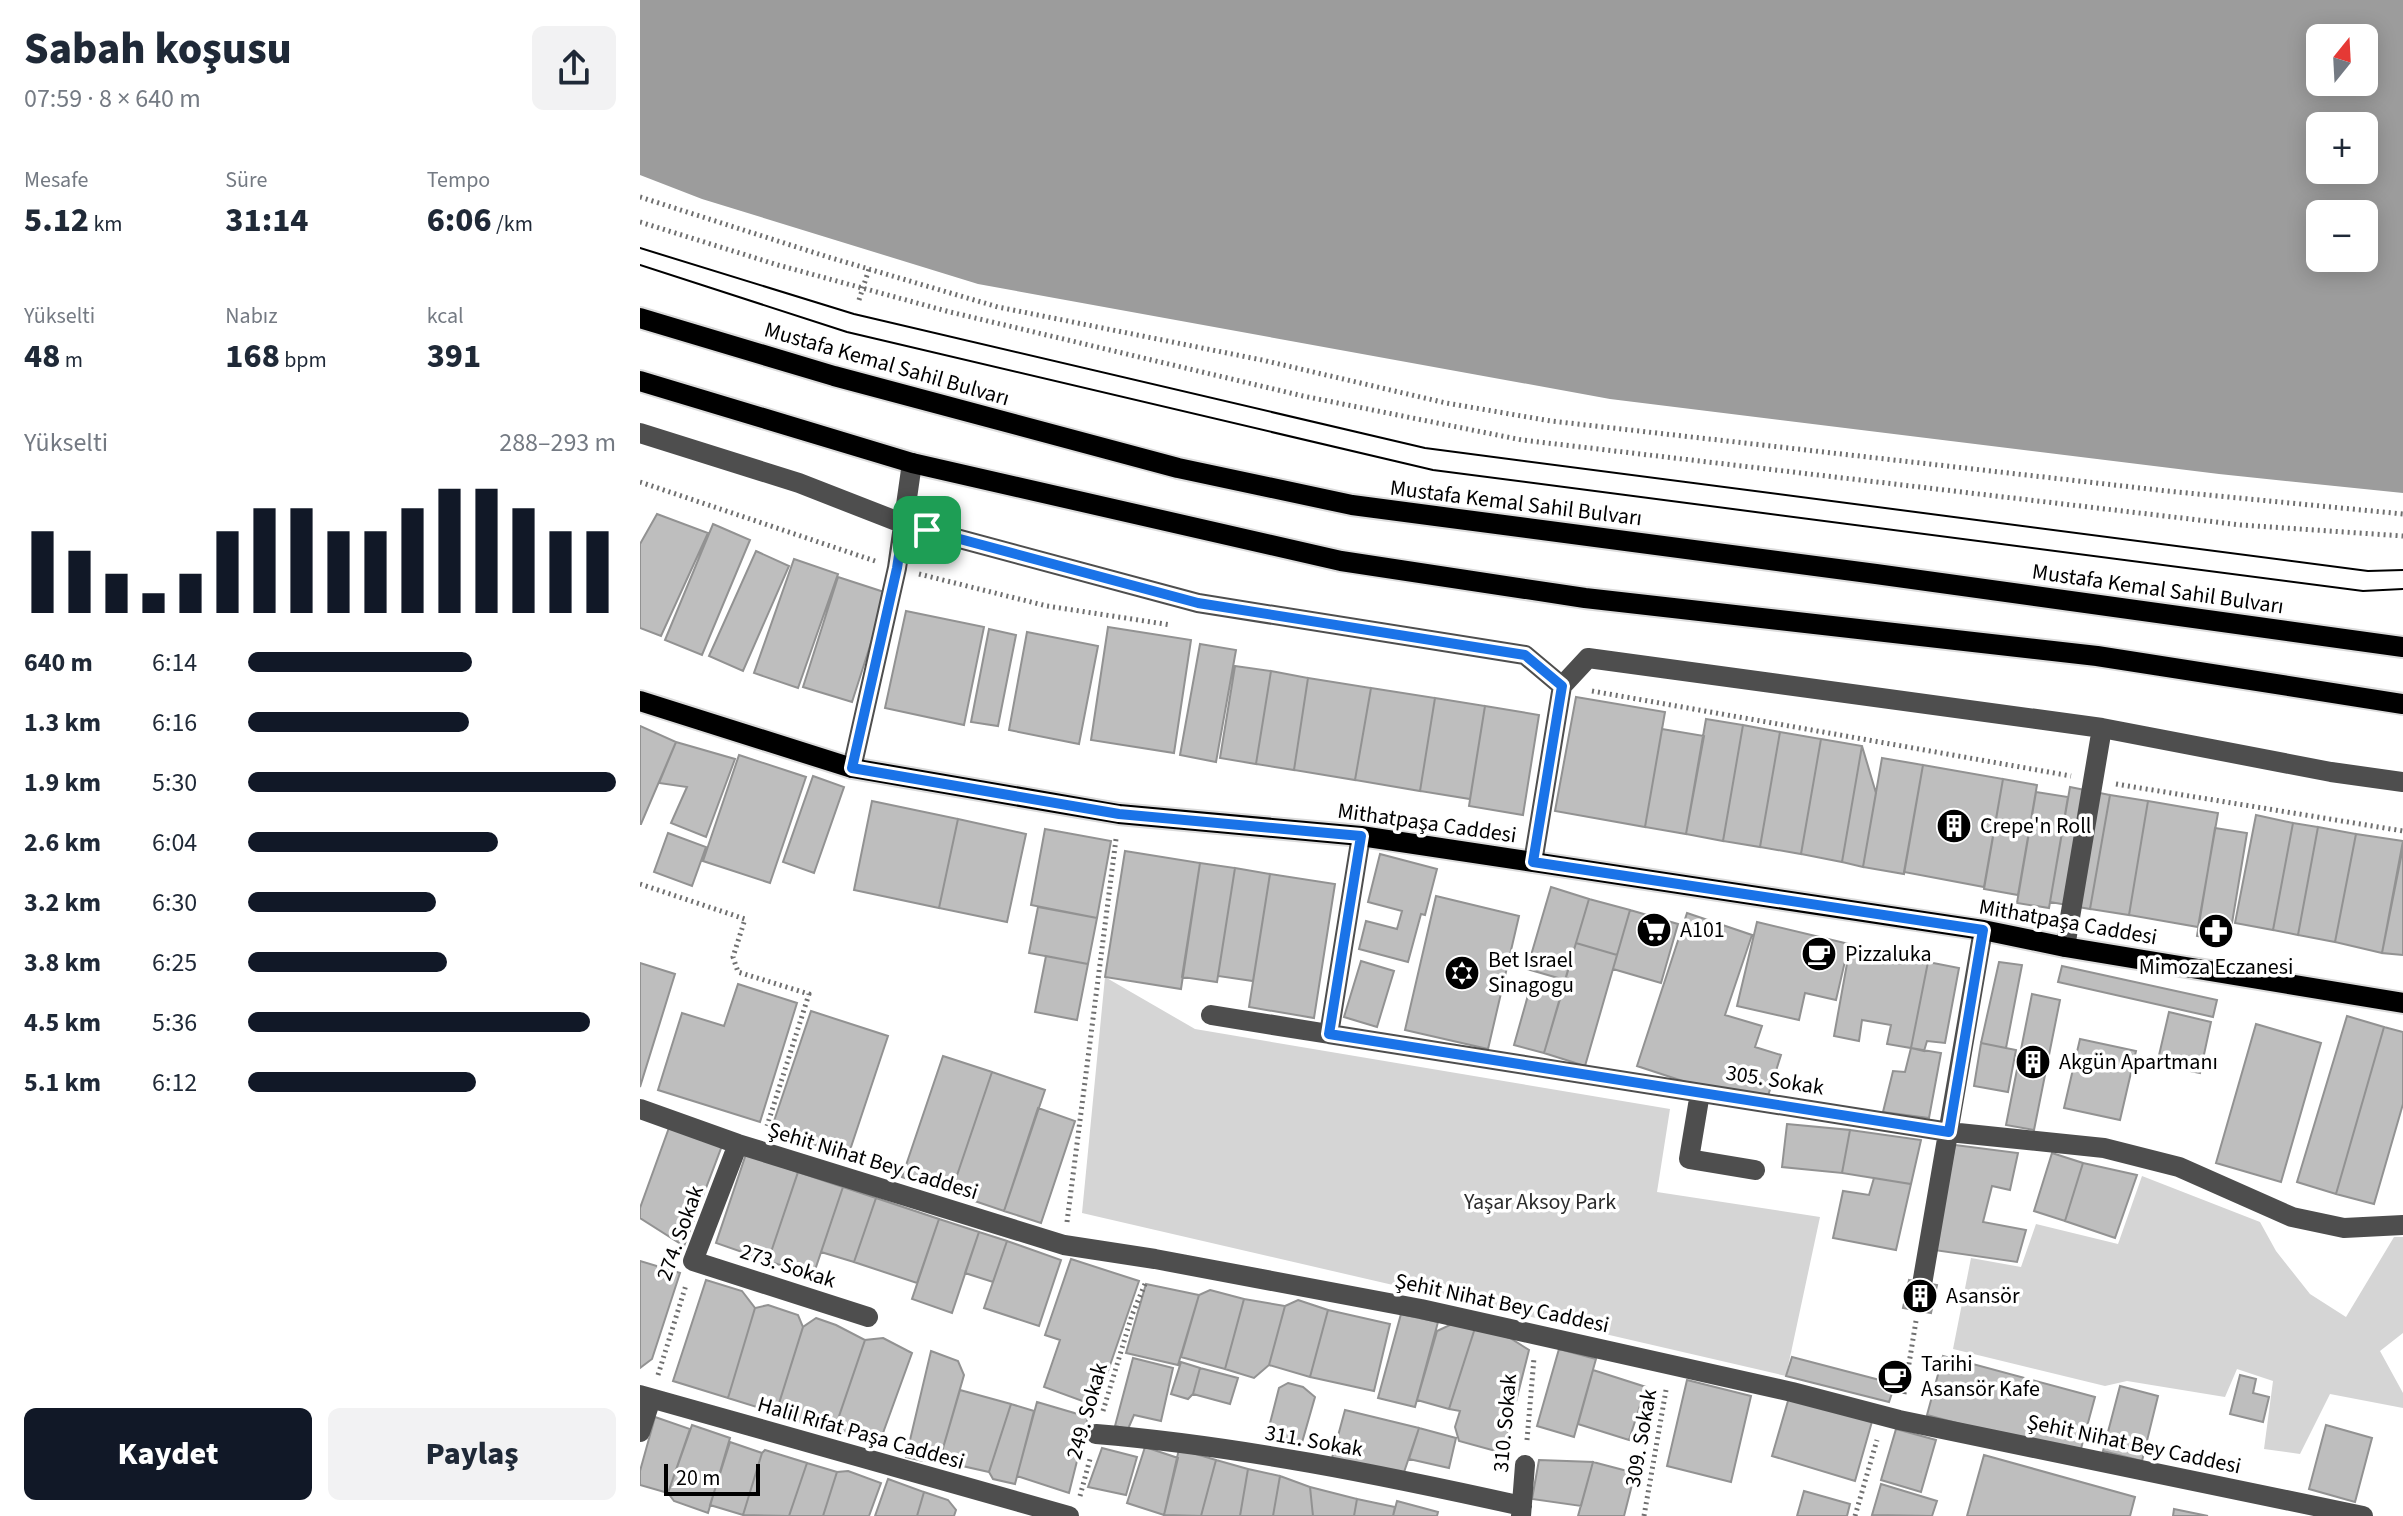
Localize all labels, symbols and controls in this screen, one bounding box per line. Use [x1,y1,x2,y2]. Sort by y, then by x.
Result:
text: Sabah koşusu [24,18,292,81]
north arrow [2306,24,2378,96]
map controls [2306,24,2378,272]
button: share [532,26,616,110]
text: 07:59 · 8 × 640 m [24,80,201,117]
button: + [2306,112,2378,184]
text: Mesafe [24,164,88,196]
text: Süre [225,164,267,196]
text: Tempo [427,164,490,196]
text: 5.12 [24,196,89,245]
text: 31:14 [225,196,309,245]
text: 6:06 [427,196,492,245]
button: − [2306,200,2378,272]
text: km [89,208,123,240]
text: /km [492,208,533,240]
text: Yükselti [24,300,95,332]
text: Nabız [225,300,278,332]
text: kcal [427,300,464,332]
street label: Mustafa Kemal Sahil Bulvarı [761,314,1013,414]
text: 48 [24,332,60,381]
text: 168 [225,332,280,381]
text: 391 [427,332,481,381]
text: m [60,344,83,376]
text: bpm [280,344,327,376]
text: Yükselti [24,424,108,461]
text: 288–293 m [499,424,616,461]
street label: Mustafa Kemal Sahil Bulvarı [1388,472,1644,534]
pin [893,496,961,564]
icon: arrive [905,508,949,552]
street label: Mustafa Kemal Sahil Bulvarı [2030,555,2286,623]
text: 640 m [24,644,93,681]
text: 6:14 [152,644,197,681]
text: 1.3 km [24,704,101,741]
text: 6:16 [152,704,197,741]
text: 1.9 km [24,764,101,801]
text: 5:30 [152,764,197,801]
street label: Mithatpaşa Caddesi [1335,795,1519,851]
building icon: Crepe'n Roll [1935,807,1973,845]
place label: Crepe'n Roll [1980,810,2091,842]
text: 2.6 km [24,824,101,861]
text: 6:04 [152,824,197,861]
text: 3.2 km [24,884,101,921]
text: 6:30 [152,884,197,921]
street label: Mithatpaşa Caddesi [1976,891,2160,953]
supermarket icon: A101 [1635,911,1673,949]
pharmacy icon: Mimoza Eczanesi [2197,912,2235,950]
place label: A101 [1680,914,1725,946]
cafe icon: Pizzaluka [1800,935,1838,973]
place label: Pizzaluka [1845,938,1932,970]
text: 3.8 km [24,944,101,981]
text: 6:25 [152,944,197,981]
place label: Bet Israel Sinagogu [1488,944,1574,1001]
place label: Mimoza Eczanesi [2139,951,2293,983]
synagogue icon: Bet Israel Sinagogu [1443,954,1481,992]
text: 4.5 km [24,1004,101,1041]
text: 5:36 [152,1004,197,1041]
building icon: Akgün Apartmanı [2014,1043,2052,1081]
place label: Akgün Apartmanı [2059,1046,2218,1078]
street label: 305. Sokak [1724,1056,1826,1104]
text: 5.1 km [24,1064,101,1101]
text: 6:12 [152,1064,197,1101]
street label: Şehit Nihat Bey Caddesi [764,1114,982,1208]
street label: 274. Sokak [648,1181,712,1285]
park label: Yaşar Aksoy Park [1463,1186,1616,1218]
street label: 273. Sokak [736,1235,840,1297]
street label: Şehit Nihat Bey Caddesi [1392,1265,1612,1341]
building icon: Asansör [1901,1277,1939,1315]
place label: Asansör [1946,1280,2020,1312]
place label: Tarihi Asansör Kafe [1921,1348,2040,1405]
cafe icon: Tarihi Asansör Kafe [1876,1358,1914,1396]
street label: 249. Sokak [1058,1359,1116,1463]
street label: 310. Sokak [1485,1372,1525,1474]
street label: 309. Sokak [1617,1386,1665,1490]
street label: Halil Rıfat Paşa Caddesi [754,1388,968,1478]
street label: Şehit Nihat Bey Caddesi [2024,1406,2244,1482]
button: Kaydet [24,1408,312,1500]
button: Paylaş [328,1408,616,1500]
street label: 311. Sokak [1262,1417,1366,1465]
scale bar [664,1460,760,1496]
text: 20 m [676,1462,721,1494]

